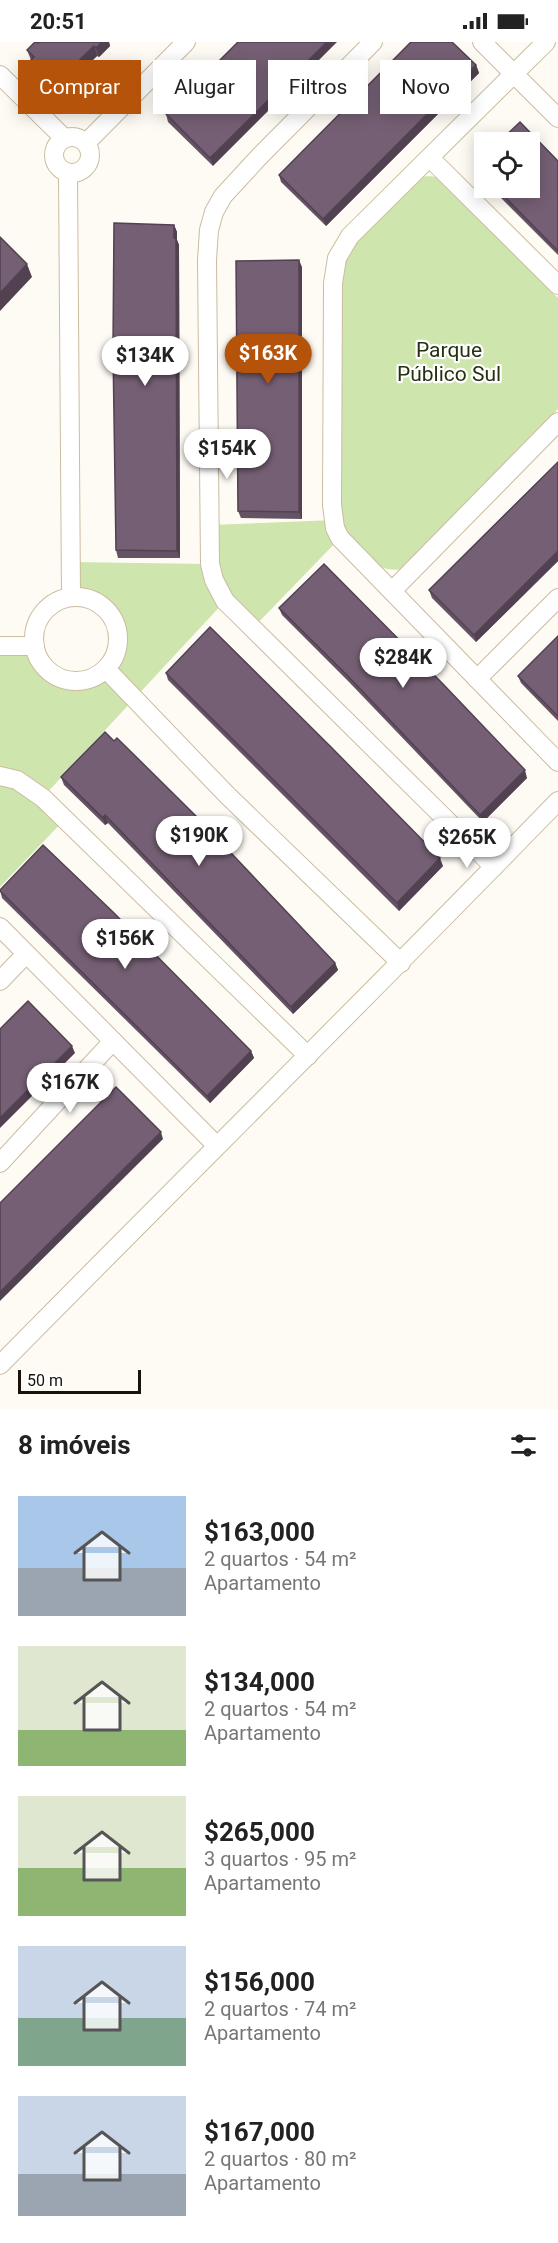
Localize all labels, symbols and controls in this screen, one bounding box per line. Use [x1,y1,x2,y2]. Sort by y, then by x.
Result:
text: 20:51 [30,9,87,34]
chip: Comprar [18,60,141,114]
chip: Alugar [153,60,256,114]
chip: Filtros [268,60,368,114]
chip: Novo [380,60,471,114]
map controls [474,132,540,198]
button: locate [474,132,540,198]
pin: $163K [226,334,310,385]
pin: $134K [103,336,187,387]
park label: Parque Público Sul [397,338,501,386]
text: $163K [239,341,297,365]
text: $134K [116,343,174,367]
pin: $154K [185,429,269,480]
text: $154K [198,436,256,460]
pin: $284K [361,638,445,689]
text: $284K [374,645,432,669]
pin: $190K [157,816,241,867]
pin: $265K [425,818,509,869]
text: $190K [170,823,228,847]
text: $265K [438,825,496,849]
pin: $156K [83,919,167,970]
text: $156K [96,926,154,950]
pin: $167K [28,1063,112,1114]
text: $167K [41,1070,99,1094]
scale bar [18,1367,141,1394]
text: 50 m [27,1371,63,1390]
icon: filters [507,1429,540,1462]
text: 8 imóveis [18,1430,131,1460]
text: $163,000 [204,1517,315,1547]
icon: home [66,1520,138,1592]
text: 2 quartos · 54 m² [204,1547,356,1571]
text: Apartamento [204,1571,321,1595]
text: $134,000 [204,1667,315,1697]
icon: home [66,1670,138,1742]
text: 2 quartos · 54 m² [204,1697,356,1721]
text: Apartamento [204,1721,321,1745]
text: $265,000 [204,1817,315,1847]
icon: home [66,1820,138,1892]
text: 3 quartos · 95 m² [204,1847,356,1871]
text: Apartamento [204,1871,321,1895]
text: $156,000 [204,1967,315,1997]
icon: home [66,1970,138,2042]
text: 2 quartos · 74 m² [204,1997,356,2021]
text: Apartamento [204,2021,321,2045]
text: $167,000 [204,2117,315,2147]
icon: home [66,2120,138,2192]
text: 2 quartos · 80 m² [204,2147,356,2171]
text: Apartamento [204,2171,321,2195]

